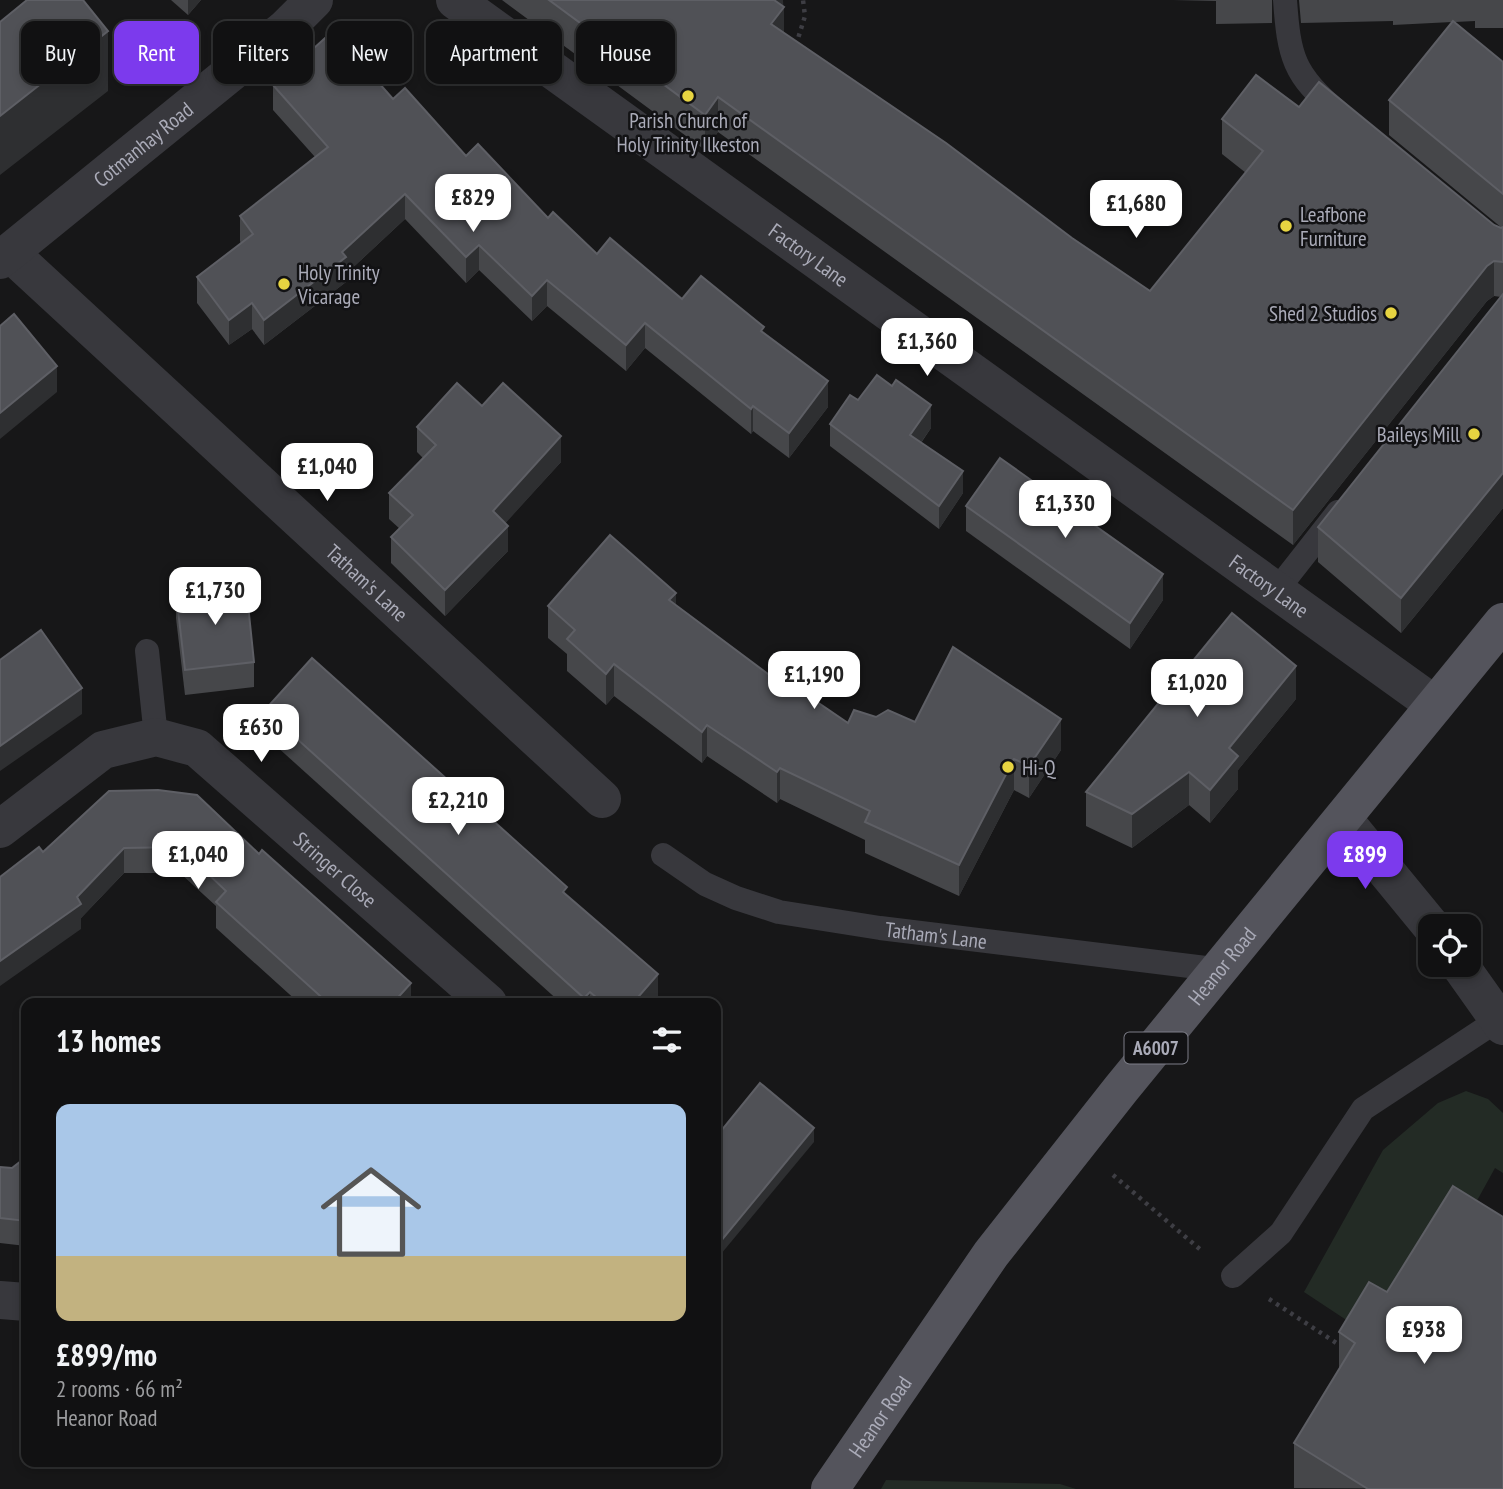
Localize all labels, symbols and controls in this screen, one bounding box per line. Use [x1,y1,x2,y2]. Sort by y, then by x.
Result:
chip: Buy [21,21,100,84]
chip: Rent [114,21,199,84]
chip: Filters [213,21,313,84]
chip: New [327,21,412,84]
chip: Apartment [426,21,562,84]
chip: House [576,21,675,84]
marker: Parish Church of Holy Trinity Ilkeston [680,88,696,104]
street label: Cotmanhay Road [88,96,198,193]
place label: Parish Church of Holy Trinity Ilkeston [617,107,759,158]
pin: £829 [432,174,514,234]
pin: £1,680 [1079,180,1193,240]
text: £829 [451,182,495,211]
text: £1,680 [1106,188,1166,217]
place label: Leafbone Furniture [1300,201,1367,252]
street label: Factory Lane [764,217,854,292]
marker: Leafbone Furniture [1278,218,1294,234]
place label: Holy Trinity Vicarage [297,259,380,310]
marker: Holy Trinity Vicarage [276,276,292,292]
place label: Shed 2 Studios [1269,300,1377,327]
marker: Shed 2 Studios [1383,305,1399,321]
pin: £1,360 [870,318,984,378]
text: £1,360 [897,326,957,355]
place label: Baileys Mill [1377,421,1460,448]
marker: Baileys Mill [1466,426,1482,442]
pin: £1,040 [270,444,384,503]
text: £1,040 [297,451,357,480]
pin: £1,330 [1008,480,1122,540]
text: £1,330 [1035,488,1095,517]
street label: Tatham's Lane [321,538,414,627]
street label: Factory Lane [1224,548,1314,623]
pin: £1,730 [158,568,272,627]
text: £1,730 [185,575,245,604]
pin: £1,190 [757,652,871,711]
text: £1,190 [784,659,844,688]
pin: £1,020 [1140,660,1254,719]
text: £1,020 [1167,667,1227,696]
pin: £630 [220,704,302,764]
text: £630 [239,712,283,741]
place label: Hi-Q [1022,754,1056,781]
marker: Hi-Q [1000,759,1016,775]
pin: £2,210 [401,778,515,837]
text: £2,210 [428,785,488,814]
street label: Stringer Close [288,826,383,913]
pin: £1,040 [141,832,255,891]
pin: £899 [1324,832,1406,891]
text: £1,040 [168,839,228,868]
text: £899 [1343,839,1387,868]
map controls [1418,914,1481,977]
button: locate [1418,914,1481,977]
street label: Tatham's Lane [884,915,988,955]
street label: Heanor Road [1182,921,1262,1010]
text: 13 homes [56,1021,161,1060]
icon: filters [648,1021,686,1059]
road number: A6007 [1124,1032,1188,1064]
icon: home [308,1149,434,1275]
pin: £938 [1383,1306,1465,1366]
text: £938 [1402,1314,1446,1343]
text: £899/mo [56,1335,157,1374]
street label: Heanor Road [842,1371,917,1462]
text: 2 rooms · 66 m² [56,1374,183,1403]
text: Heanor Road [56,1403,157,1432]

